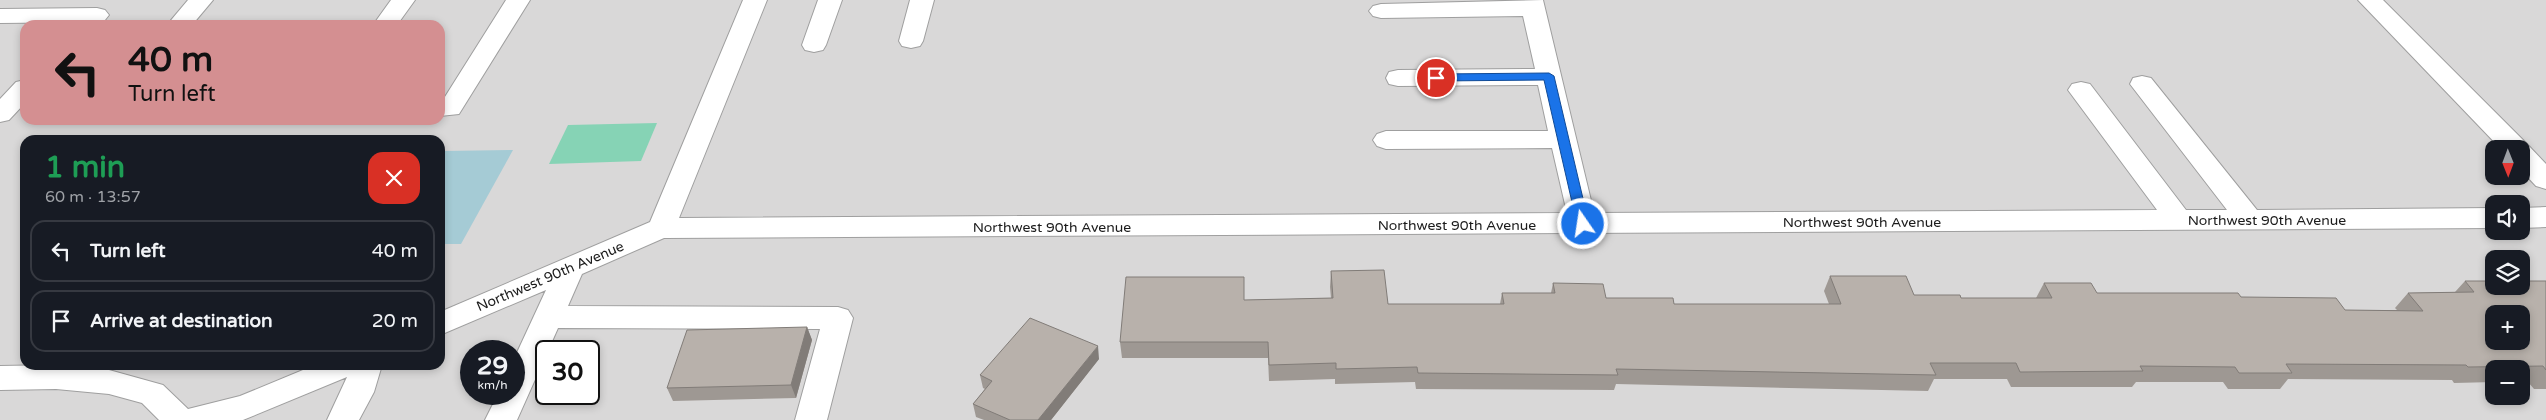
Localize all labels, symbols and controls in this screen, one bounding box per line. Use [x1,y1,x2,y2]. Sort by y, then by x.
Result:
text: 40 m [128,39,213,81]
icon: left [45,40,110,105]
pin [1415,57,1457,99]
icon: arrive [1422,64,1450,92]
text: Turn left [128,81,216,107]
north arrow [2485,140,2530,185]
map controls [2485,140,2530,405]
text: 1 min [45,149,125,186]
button: close [368,152,420,204]
text: 60 m · 13:57 [45,187,141,207]
button: sound [2485,195,2530,240]
position arrow [1556,197,1608,249]
street label: Northwest 90th Avenue [2188,212,2346,229]
street label: Northwest 90th Avenue [1783,214,1941,231]
street label: Northwest 90th Avenue [1378,217,1536,234]
street label: Northwest 90th Avenue [973,219,1131,236]
icon: left [47,237,75,265]
street label: Northwest 90th Avenue [474,238,627,315]
text: Turn left [90,240,166,262]
text: 40 m [372,240,418,262]
button: layers [2485,250,2530,295]
button: + [2485,305,2530,350]
icon: arrive [47,307,75,335]
text: Arrive at destination [90,310,273,332]
text: 20 m [372,310,418,332]
speed limit sign: 30 [535,340,600,405]
text: 29 [477,351,508,381]
button: − [2485,360,2530,405]
text: km/h [477,378,508,392]

